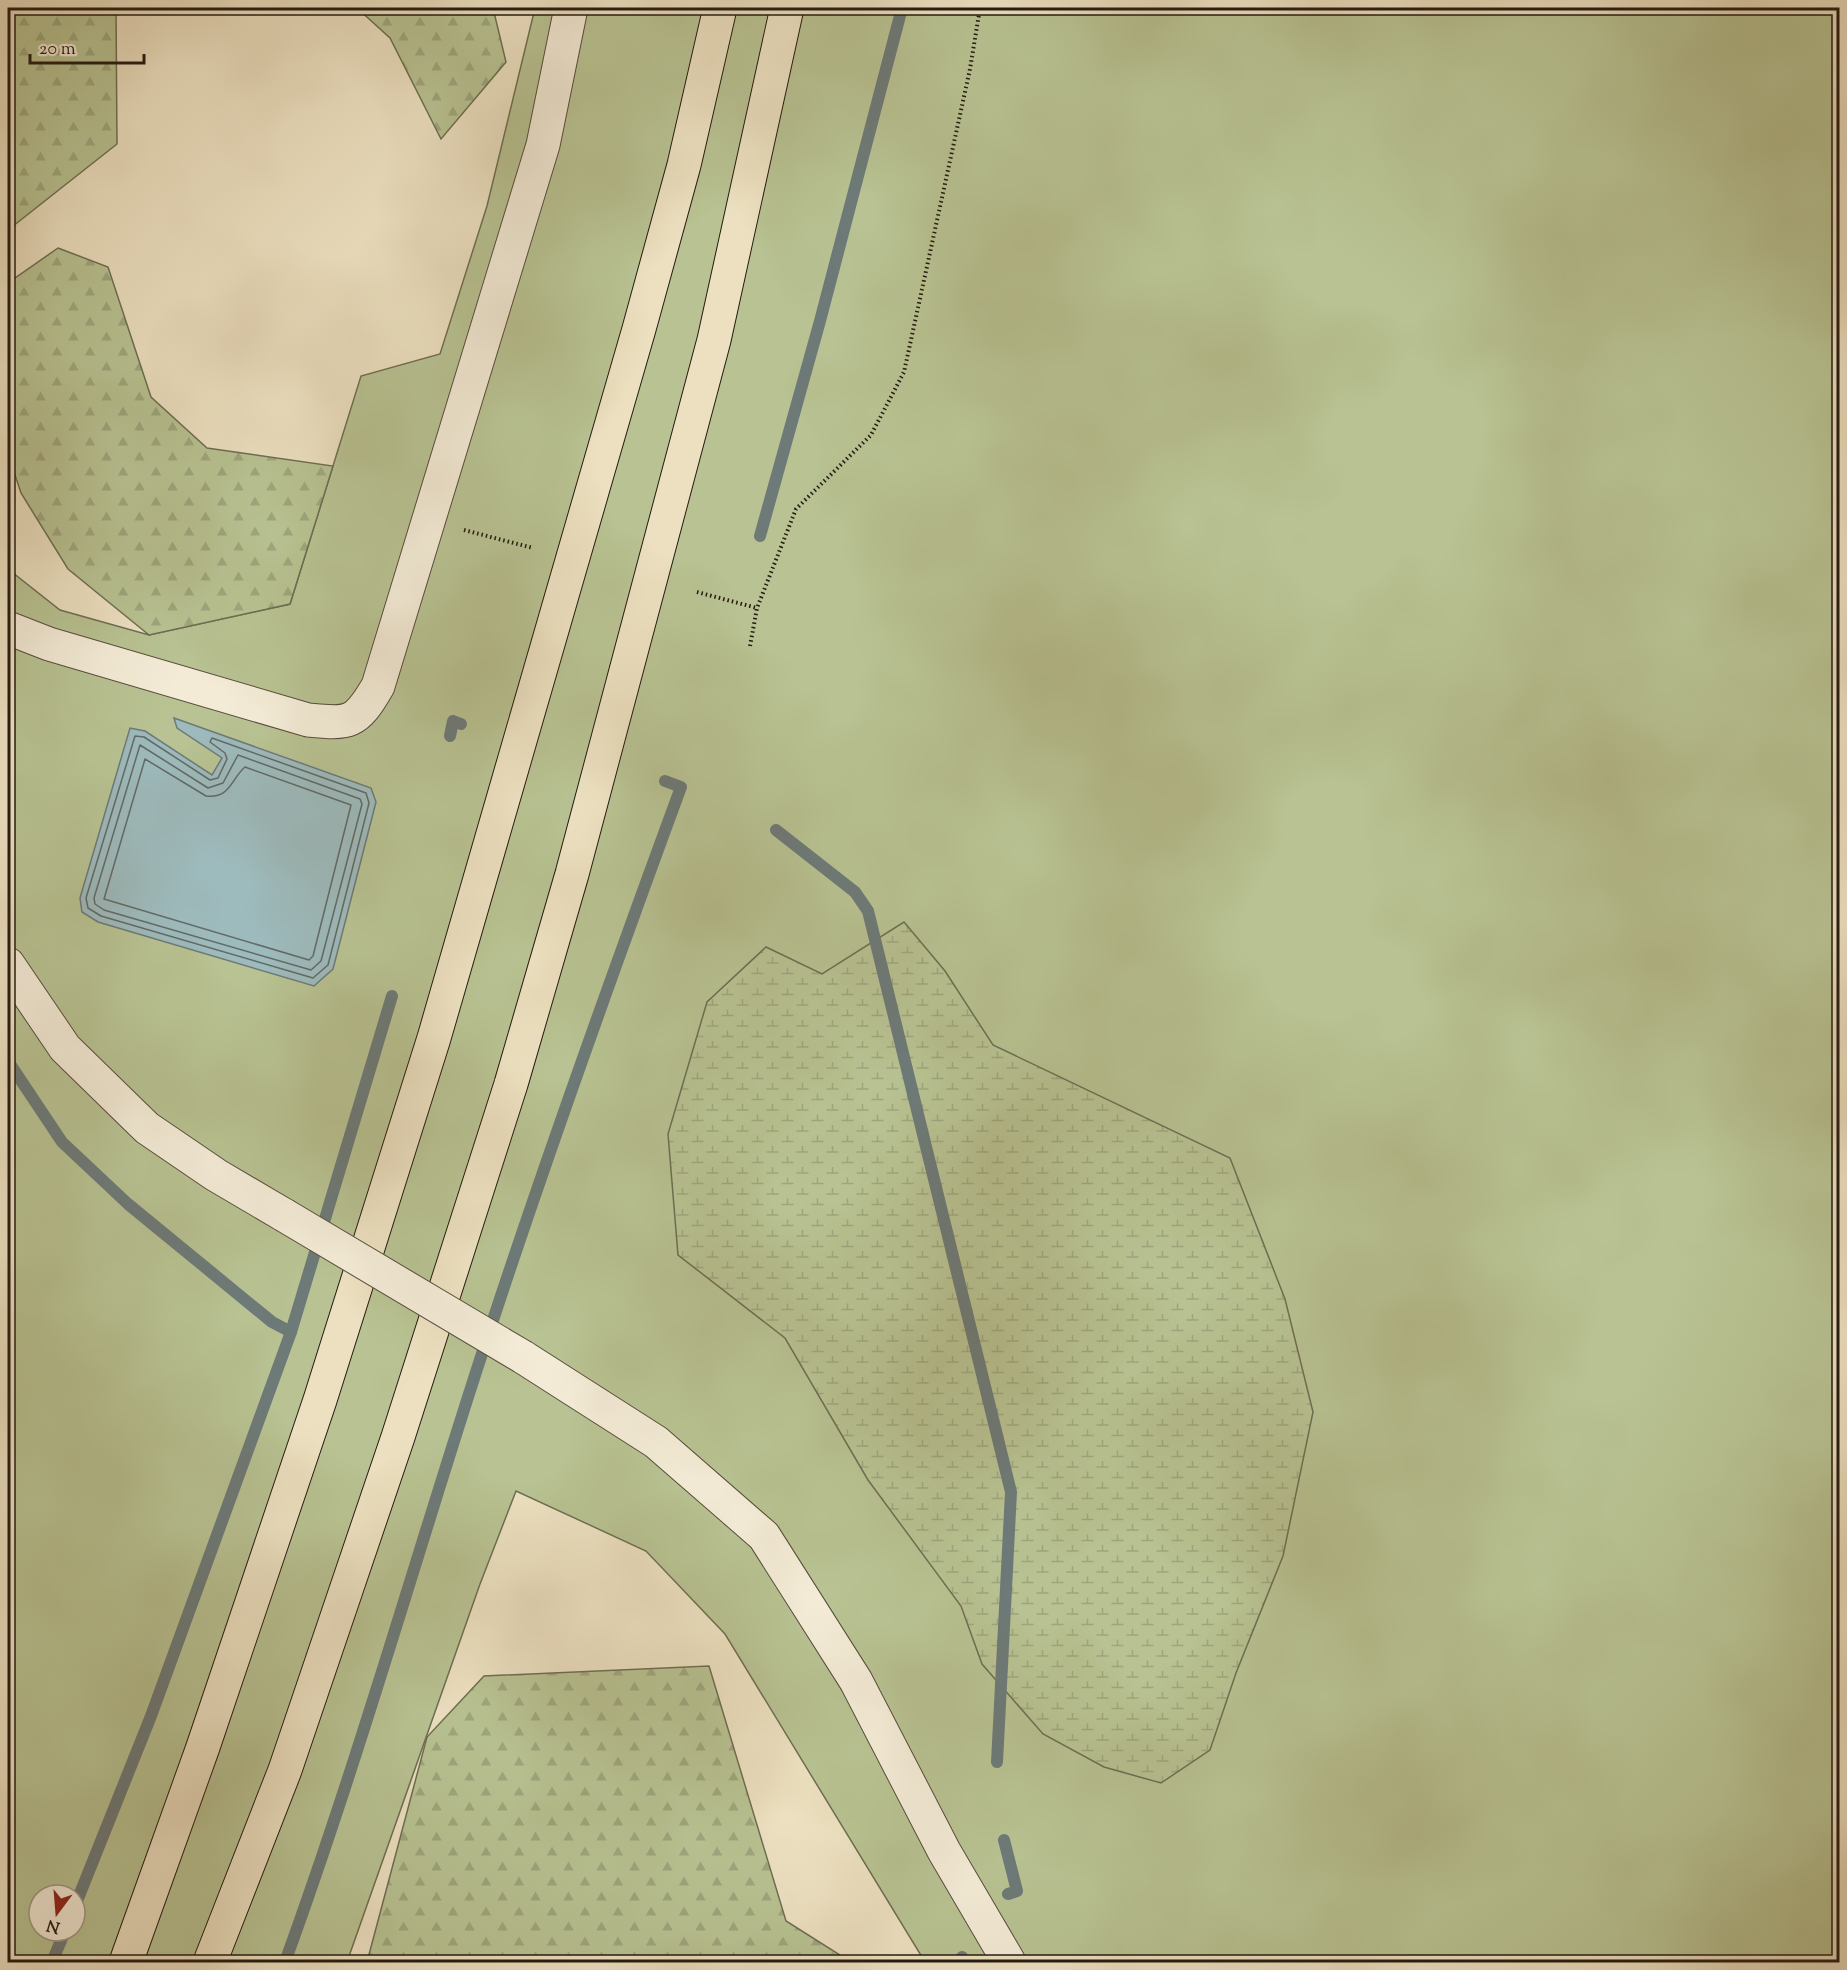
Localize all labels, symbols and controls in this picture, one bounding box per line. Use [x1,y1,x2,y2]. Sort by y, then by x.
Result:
scale bar [30,27,144,65]
text: 20 m [39,37,76,63]
north arrow [27,1883,87,1943]
text: N [44,1912,63,1938]

